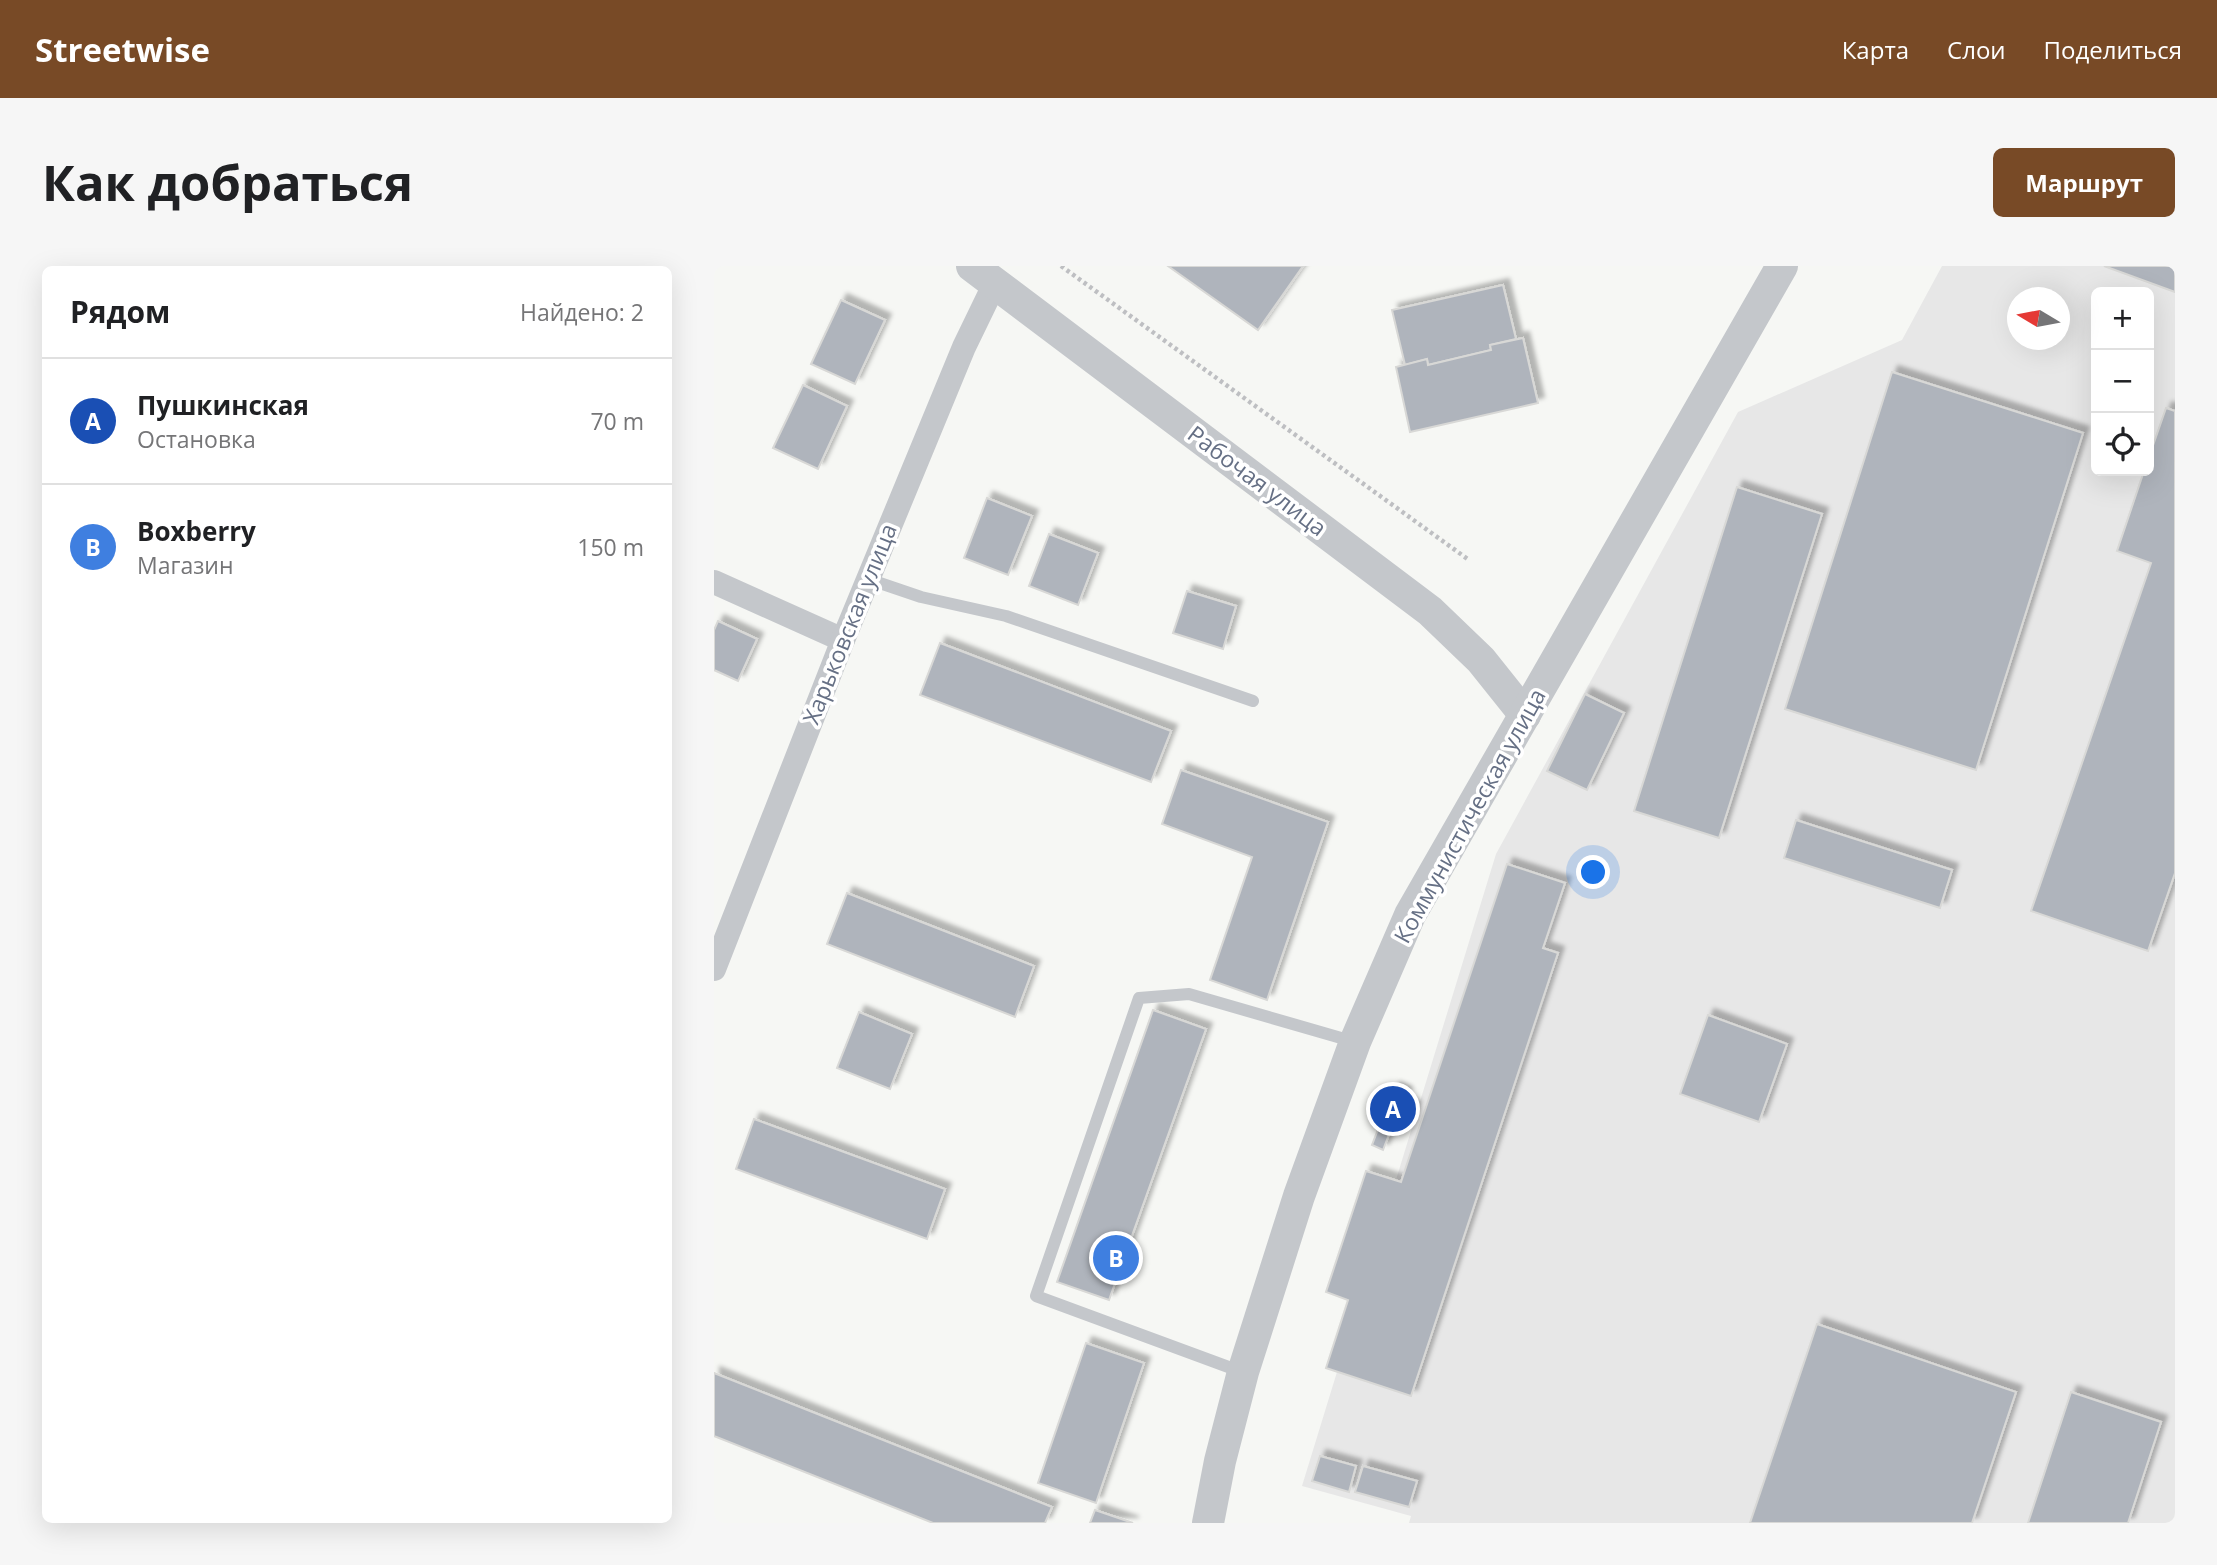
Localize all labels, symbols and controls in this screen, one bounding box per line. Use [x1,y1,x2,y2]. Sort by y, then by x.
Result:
text: Streetwise [35,27,210,72]
text: Карта [1842,33,1909,66]
text: Слои [1947,33,2006,66]
text: Поделиться [2044,33,2182,66]
button: Маршрут [1993,148,2175,217]
text: Как добраться [42,149,413,215]
north arrow [2007,287,2070,350]
map controls [2091,287,2154,476]
button: + [2091,287,2154,350]
text: Рядом [70,291,170,332]
text: Найдено: 2 [520,296,644,328]
button: − [2091,350,2154,413]
text: Пушкинская [137,387,309,423]
text: A [85,405,101,437]
text: 70 m [590,405,644,437]
button: locate [2091,413,2154,476]
street label: Рабочая улица [1182,417,1334,543]
text: Остановка [137,423,256,455]
text: Boxberry [137,513,256,549]
street label: Харьковская улица [794,519,904,729]
text: B [85,531,101,563]
text: 150 m [577,531,644,563]
text: Магазин [137,549,233,581]
street label: Коммунистическая улица [1386,682,1553,949]
your location [1576,855,1610,889]
pin: A [1370,1083,1416,1135]
pin: B [1093,1232,1139,1284]

